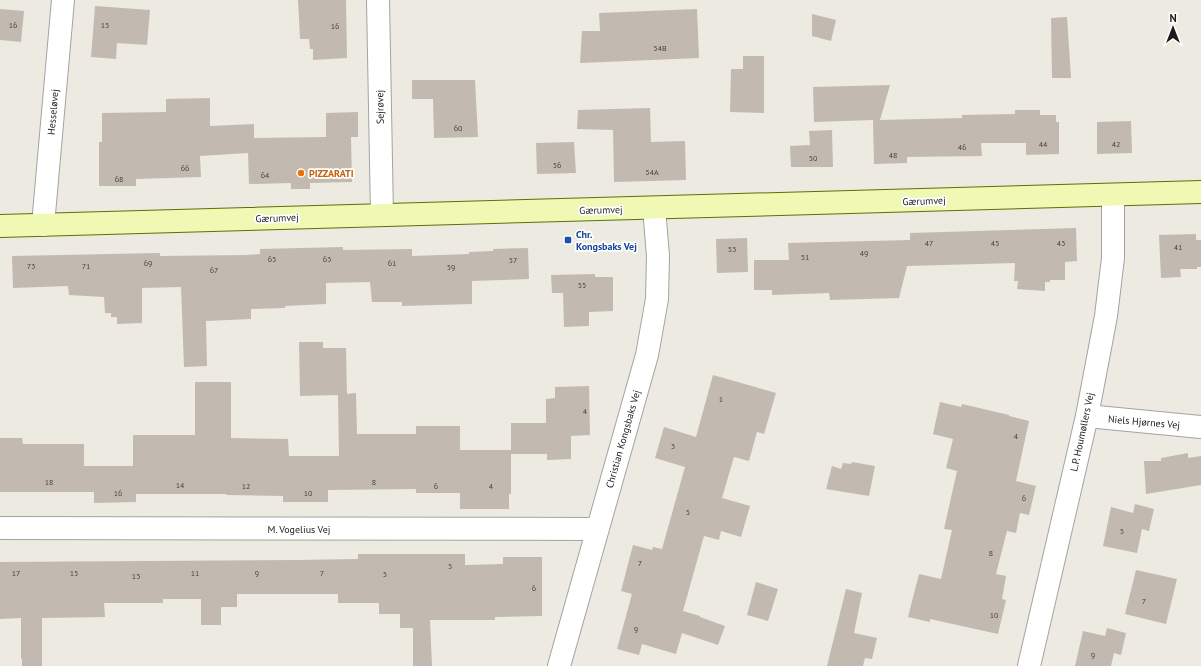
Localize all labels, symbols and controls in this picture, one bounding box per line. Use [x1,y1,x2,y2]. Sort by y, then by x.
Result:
north arrow [1153,8,1193,48]
text: N [1169,11,1177,25]
house number: 16 [9,20,17,30]
house number: 15 [101,20,109,30]
house number: 16 [331,21,339,31]
house number: 54B [653,43,667,53]
street label: Hesseløvej [45,89,61,135]
street label: Sejrøvej [373,90,387,124]
house number: 60 [454,123,463,133]
house number: 44 [1039,139,1048,149]
house number: 42 [1112,139,1120,149]
house number: 46 [958,142,966,152]
house number: 48 [889,150,897,160]
house number: 50 [809,153,818,163]
house number: 56 [553,160,561,170]
house number: 66 [181,163,189,173]
place label: PIZZARATI [309,167,354,180]
house number: 54A [645,167,659,177]
marker: PIZZARATI [296,168,306,178]
house number: 64 [261,170,270,180]
house number: 68 [115,174,123,184]
street label: Gærumvej [902,194,946,208]
street label: Gærumvej [579,203,623,217]
street label: Gærumvej [255,211,299,225]
place label: Chr. Kongsbaks Vej [576,228,637,253]
marker: Chr. Kongsbaks Vej [563,235,573,245]
house number: 47 [925,238,933,248]
house number: 45 [991,238,999,248]
house number: 43 [1057,238,1065,248]
house number: 41 [1174,242,1182,252]
house number: 53 [728,244,736,254]
house number: 49 [860,248,868,258]
house number: 51 [801,252,809,262]
house number: 65 [268,254,276,264]
house number: 63 [323,254,331,264]
house number: 57 [509,255,517,265]
house number: 69 [144,258,152,268]
house number: 61 [388,258,396,268]
house number: 73 [27,261,35,271]
house number: 71 [82,261,90,271]
house number: 59 [447,262,455,272]
house number: 67 [210,265,218,275]
house number: 55 [578,280,586,290]
street label: Christian Kongsbaks Vej [603,389,643,489]
street label: L.P. Houmøllers Vej [1067,391,1097,473]
house number: 1 [719,394,723,404]
house number: 4 [583,406,588,416]
street label: Niels Hjørnes Vej [1107,412,1181,432]
house number: 4 [1014,431,1019,441]
house number: 3 [671,441,675,451]
house number: 18 [45,477,53,487]
house number: 8 [372,477,376,487]
house number: 14 [176,480,185,490]
house number: 12 [242,481,250,491]
house number: 6 [434,481,438,491]
house number: 4 [489,481,494,491]
house number: 16 [114,488,122,498]
house number: 10 [304,488,313,498]
house number: 6 [1022,493,1026,503]
house number: 5 [686,507,690,517]
street label: M. Vogelius Vej [268,523,330,536]
house number: 5 [1120,526,1124,536]
house number: 8 [989,548,993,558]
house number: 7 [638,558,642,568]
house number: 3 [448,561,452,571]
house number: 17 [12,568,20,578]
house number: 15 [70,568,78,578]
house number: 11 [191,568,199,578]
house number: 9 [255,568,259,578]
house number: 7 [320,568,324,578]
house number: 5 [383,569,387,579]
house number: 13 [132,571,140,581]
house number: 6 [532,583,536,593]
house number: 7 [1142,596,1146,606]
house number: 10 [990,610,999,620]
house number: 9 [634,624,638,634]
house number: 9 [1091,650,1095,660]

